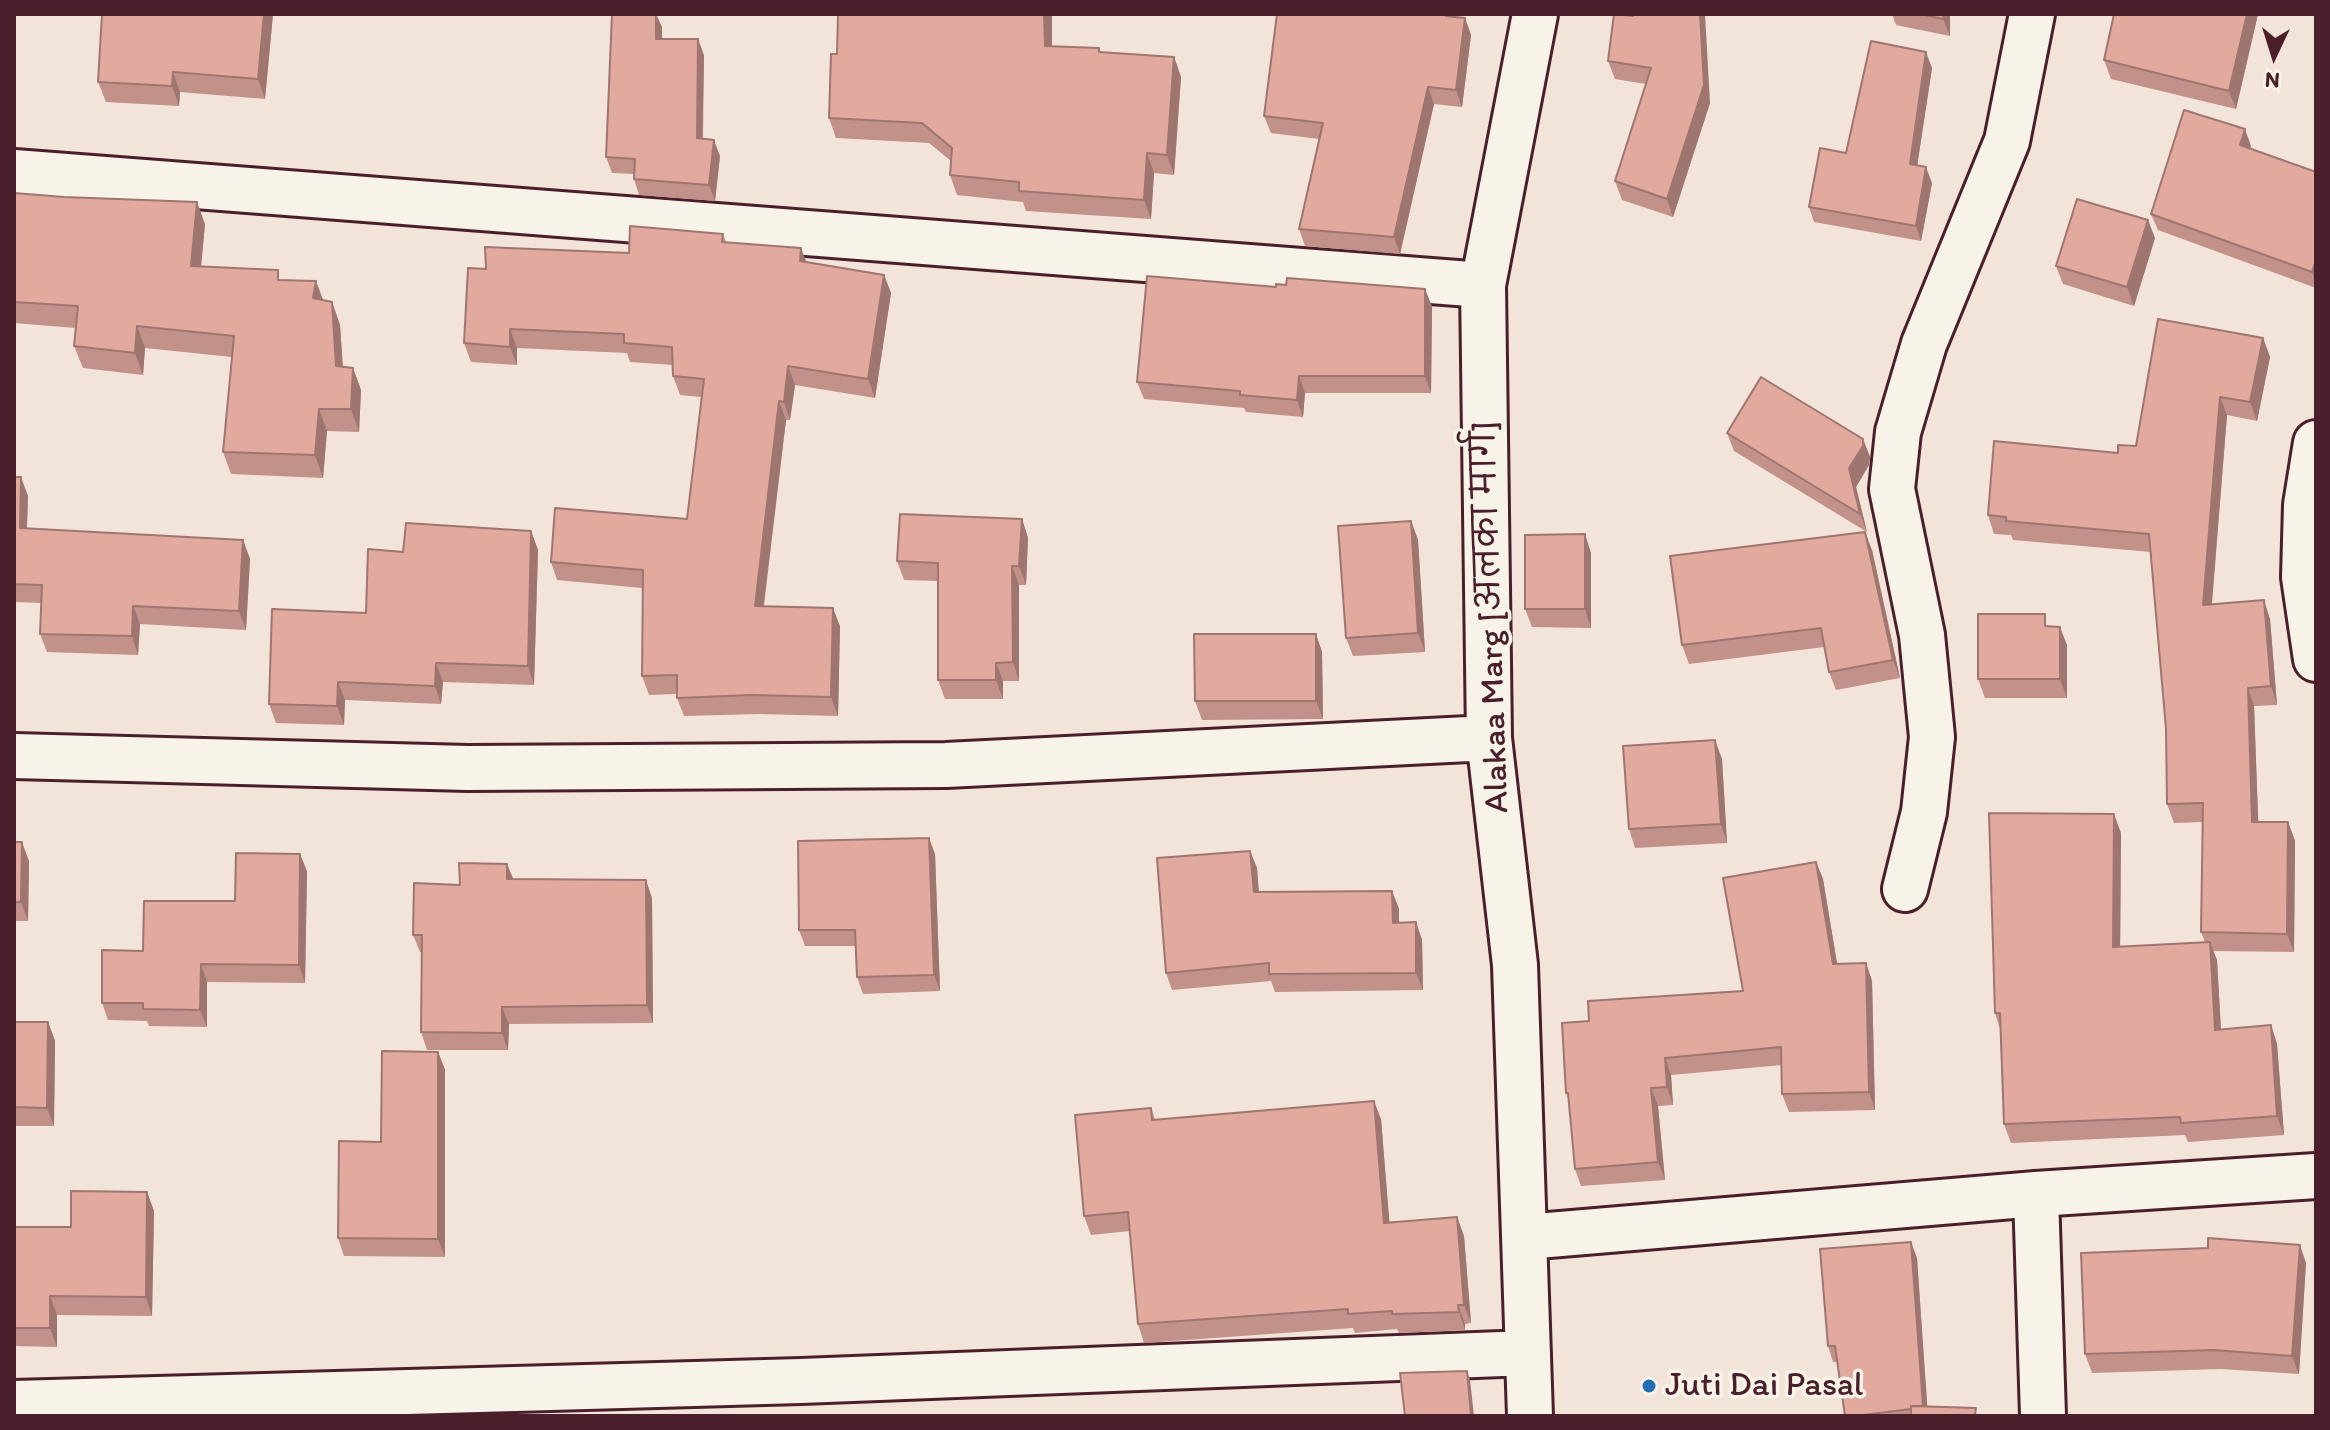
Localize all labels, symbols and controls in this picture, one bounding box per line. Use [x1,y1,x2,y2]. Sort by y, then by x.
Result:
north arrow [2234,16,2314,96]
text: N [2264,66,2281,94]
street label: Alakaa Marg [अलका मार्ग] [1465,420,1519,814]
place label: Juti Dai Pasal [1665,1366,1863,1406]
marker: Juti Dai Pasal [1640,1377,1658,1395]

